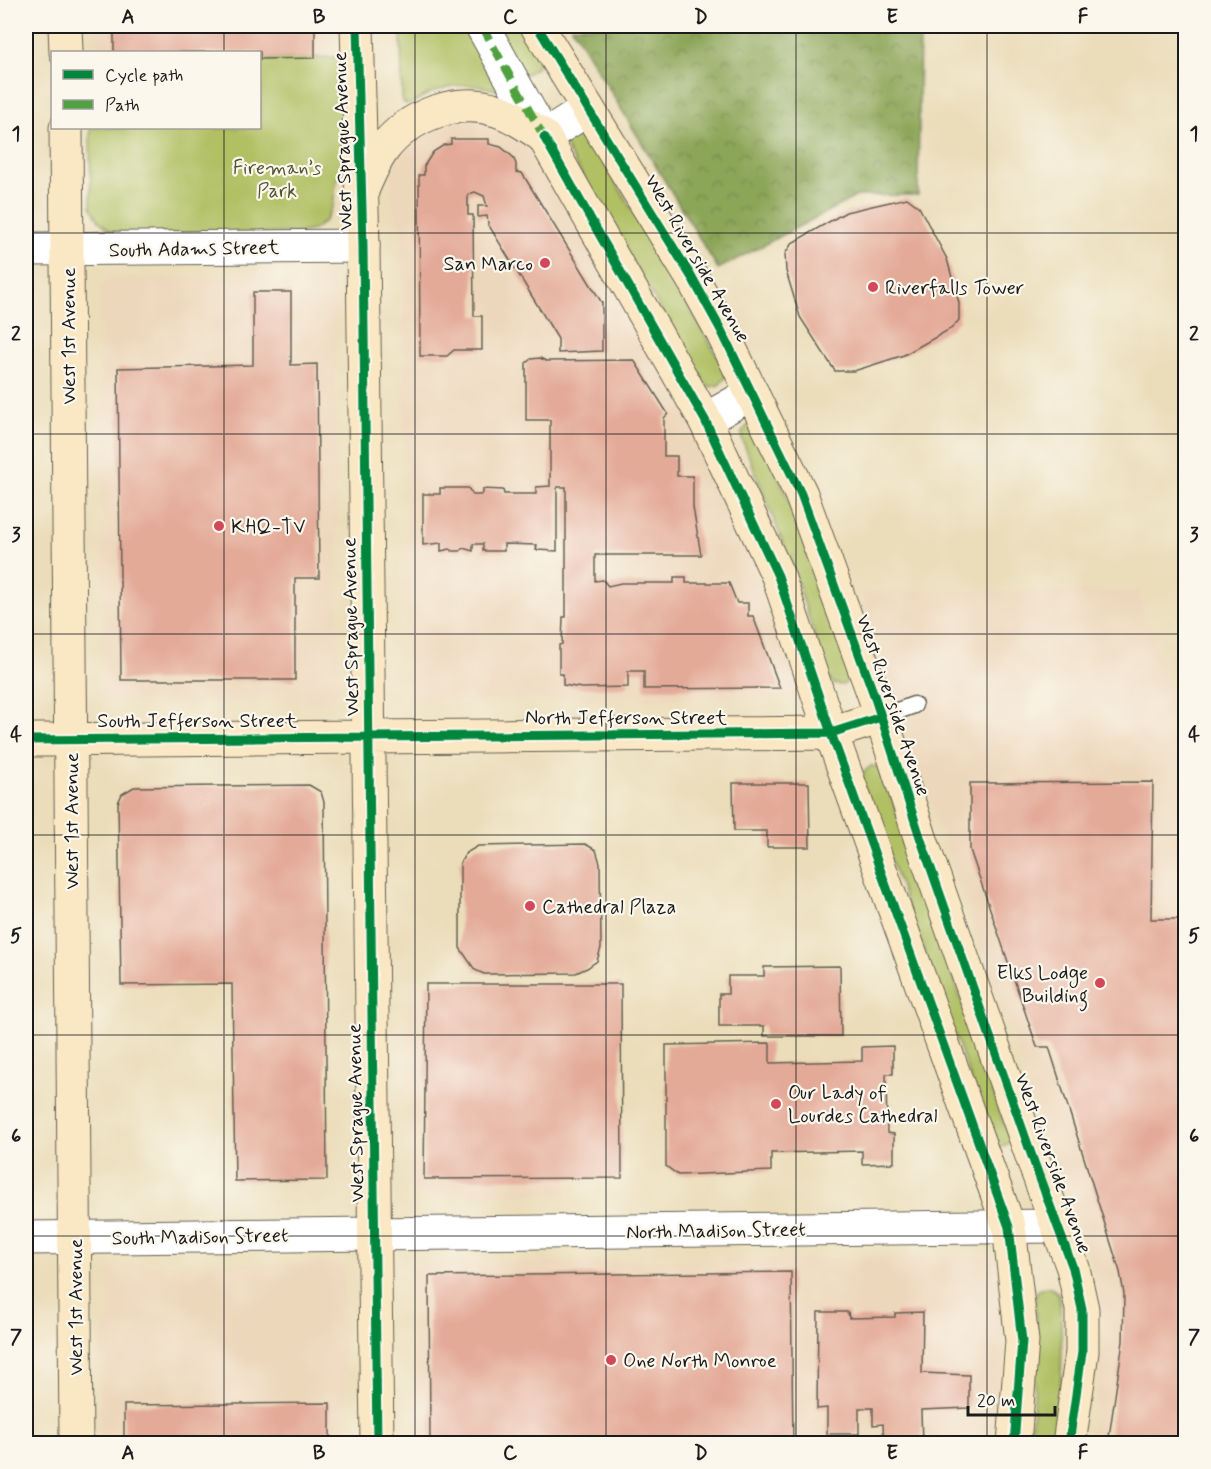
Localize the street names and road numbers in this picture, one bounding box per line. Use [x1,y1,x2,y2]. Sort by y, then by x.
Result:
street label: West Sprague Avenue [327,51,360,231]
street label: West Riverside Avenue [637,170,756,348]
street label: South Adams Street [109,235,280,264]
street label: West 1st Avenue [56,267,83,405]
street label: West Sprague Avenue [336,537,367,717]
street label: West Riverside Avenue [849,611,936,800]
street label: North Jefferson Street [525,705,727,732]
street label: South Jefferson Street [97,708,297,735]
street label: West 1st Avenue [59,752,86,890]
street label: West Sprague Avenue [341,1023,372,1203]
street label: West Riverside Avenue [1007,1070,1098,1257]
street label: North Madison Street [626,1216,806,1247]
street label: South Madison Street [111,1222,289,1253]
street label: West 1st Avenue [63,1238,90,1376]

